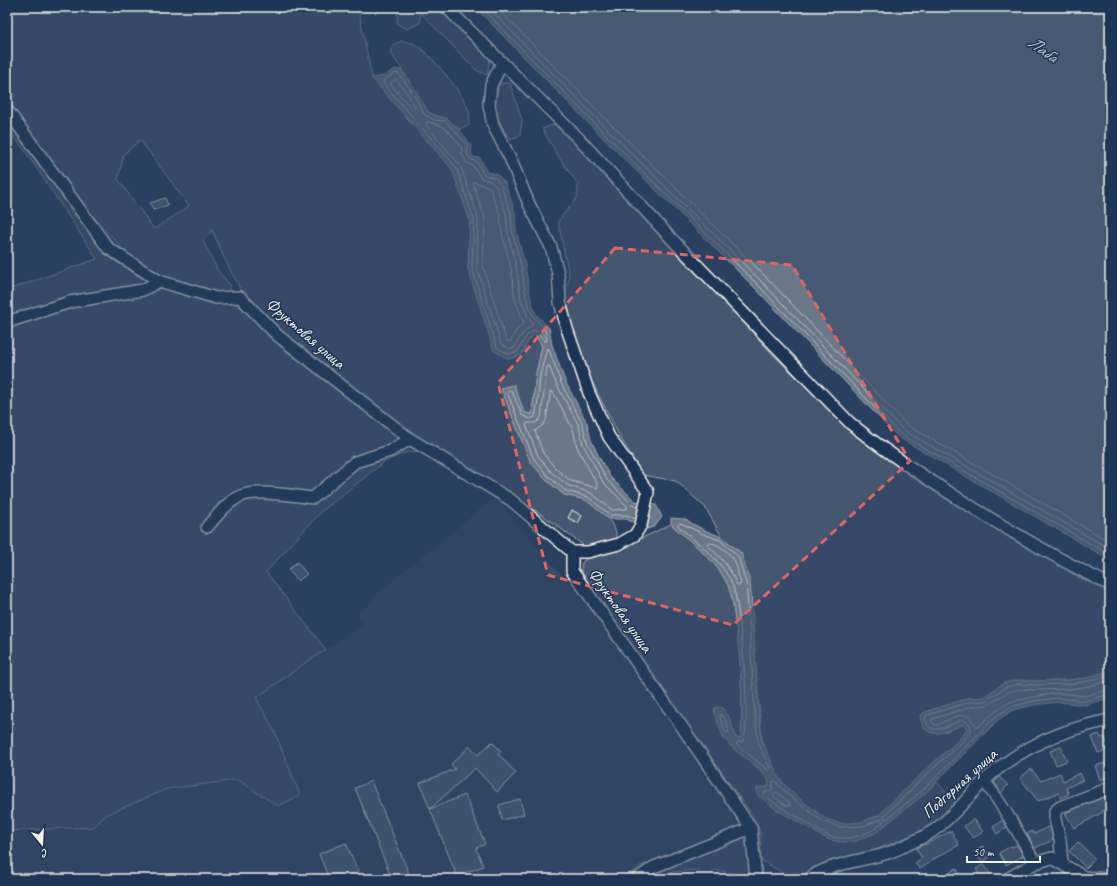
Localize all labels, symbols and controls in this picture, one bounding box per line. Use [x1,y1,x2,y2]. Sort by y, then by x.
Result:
water label: Лаба [1024,31,1064,68]
street label: Фруктовая улица [262,293,351,374]
street label: Фруктовая улица [584,564,658,658]
street label: Подгорная улица [917,743,1003,823]
north arrow [22,824,62,864]
scale bar [967,838,1040,864]
text: 50 m [973,844,995,860]
text: С [39,846,50,861]

